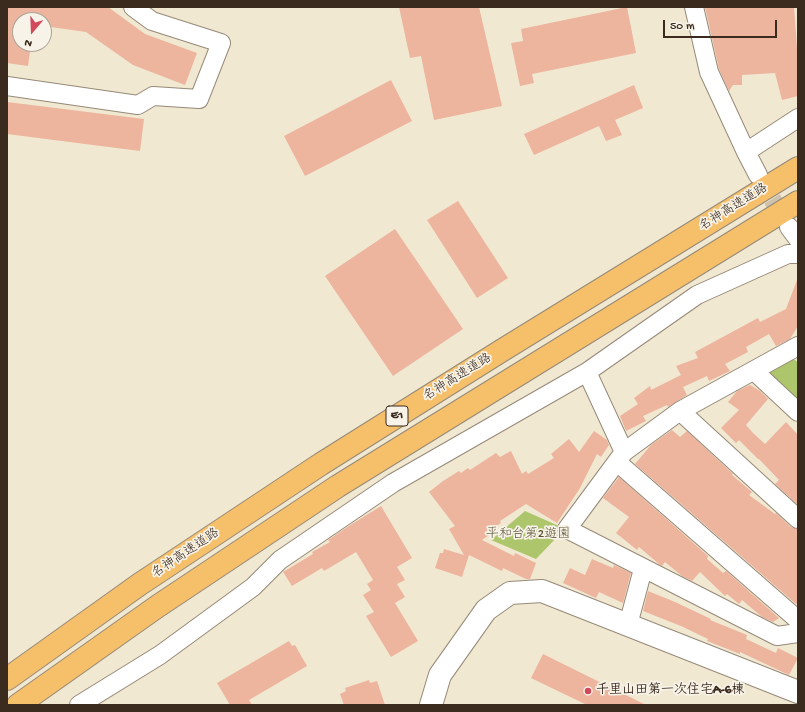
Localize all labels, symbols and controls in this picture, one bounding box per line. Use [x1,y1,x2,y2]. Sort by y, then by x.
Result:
north arrow [12,12,52,52]
scale bar [665,12,779,38]
text: 50 m [670,20,695,34]
text: N [23,36,34,49]
street label: 名神高速道路 [697,181,771,235]
street label: 名神高速道路 [421,351,495,405]
road number: E1 [386,406,408,426]
street label: 名神高速道路 [149,526,223,582]
park label: 平和台第2遊園 [486,527,570,543]
place label: 千里山田第一次住宅A-6棟 [596,683,744,699]
marker: 千里山田第一次住宅A-6棟 [583,686,593,696]

